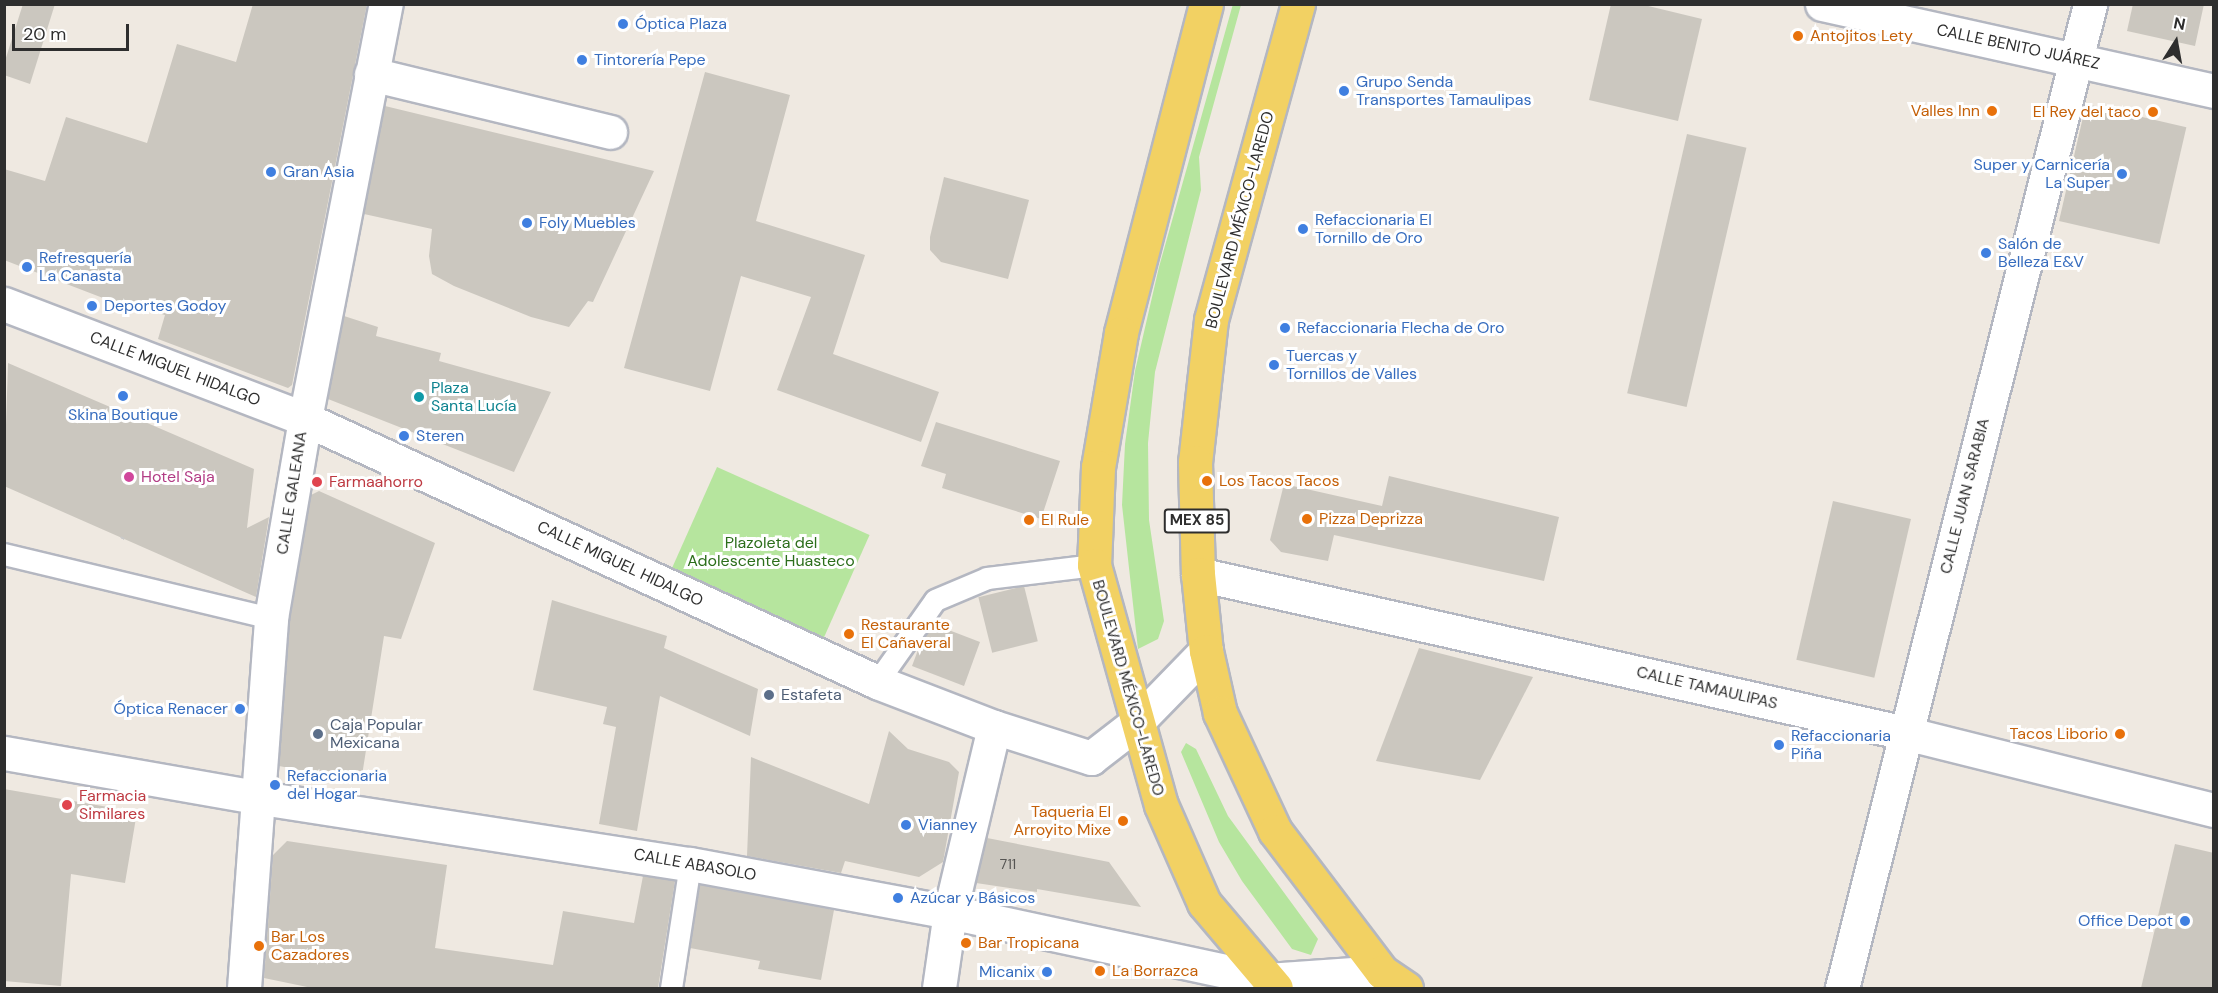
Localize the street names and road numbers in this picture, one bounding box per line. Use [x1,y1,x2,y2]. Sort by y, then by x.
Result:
street label: CALLE BENITO JUÁREZ [1935,20,2101,74]
street label: BOULEVARD MÉXICO-LAREDO [1202,109,1278,331]
street label: CALLE MIGUEL HIDALGO [87,328,263,410]
street label: CALLE JUAN SARABIA [1936,416,1994,576]
street label: CALLE GALEANA [273,430,311,556]
road number: MEX 85 [1162,509,1232,533]
street label: CALLE MIGUEL HIDALGO [534,517,706,611]
street label: BOULEVARD MÉXICO-LAREDO [1088,578,1168,798]
street label: CALLE TAMAULIPAS [1635,662,1779,714]
street label: CALLE ABASOLO [632,845,758,885]

